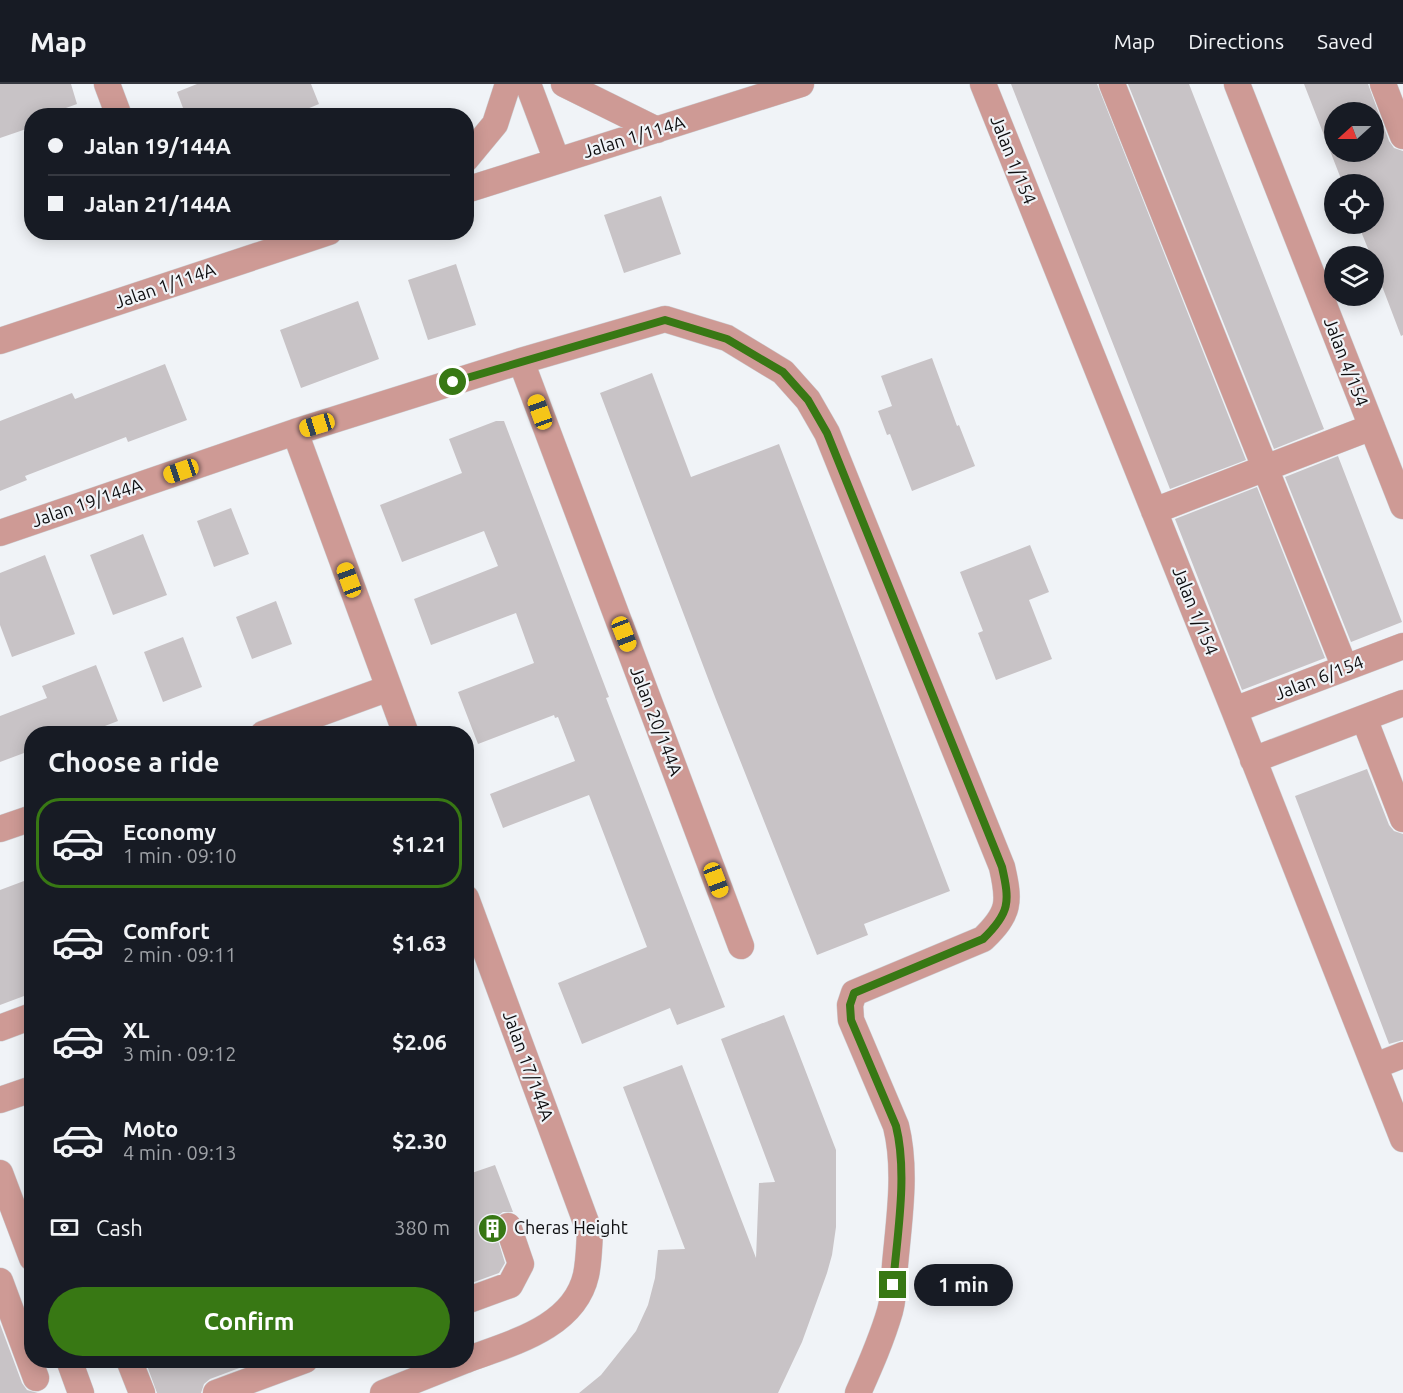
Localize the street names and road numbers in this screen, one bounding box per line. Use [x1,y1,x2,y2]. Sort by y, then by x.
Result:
street label: Jalan 1/114A [580,111,687,161]
street label: Jalan 1/154 [987,112,1041,207]
street label: Jalan 1/114A [112,258,218,312]
street label: Jalan 4/154 [1321,314,1373,409]
street label: Jalan 19/144A [29,474,145,530]
street label: Jalan 1/154 [1169,563,1223,658]
street label: Jalan 6/154 [1271,651,1366,703]
street label: Jalan 20/144A [627,663,687,778]
street label: Jalan 17/144A [500,1008,558,1124]

